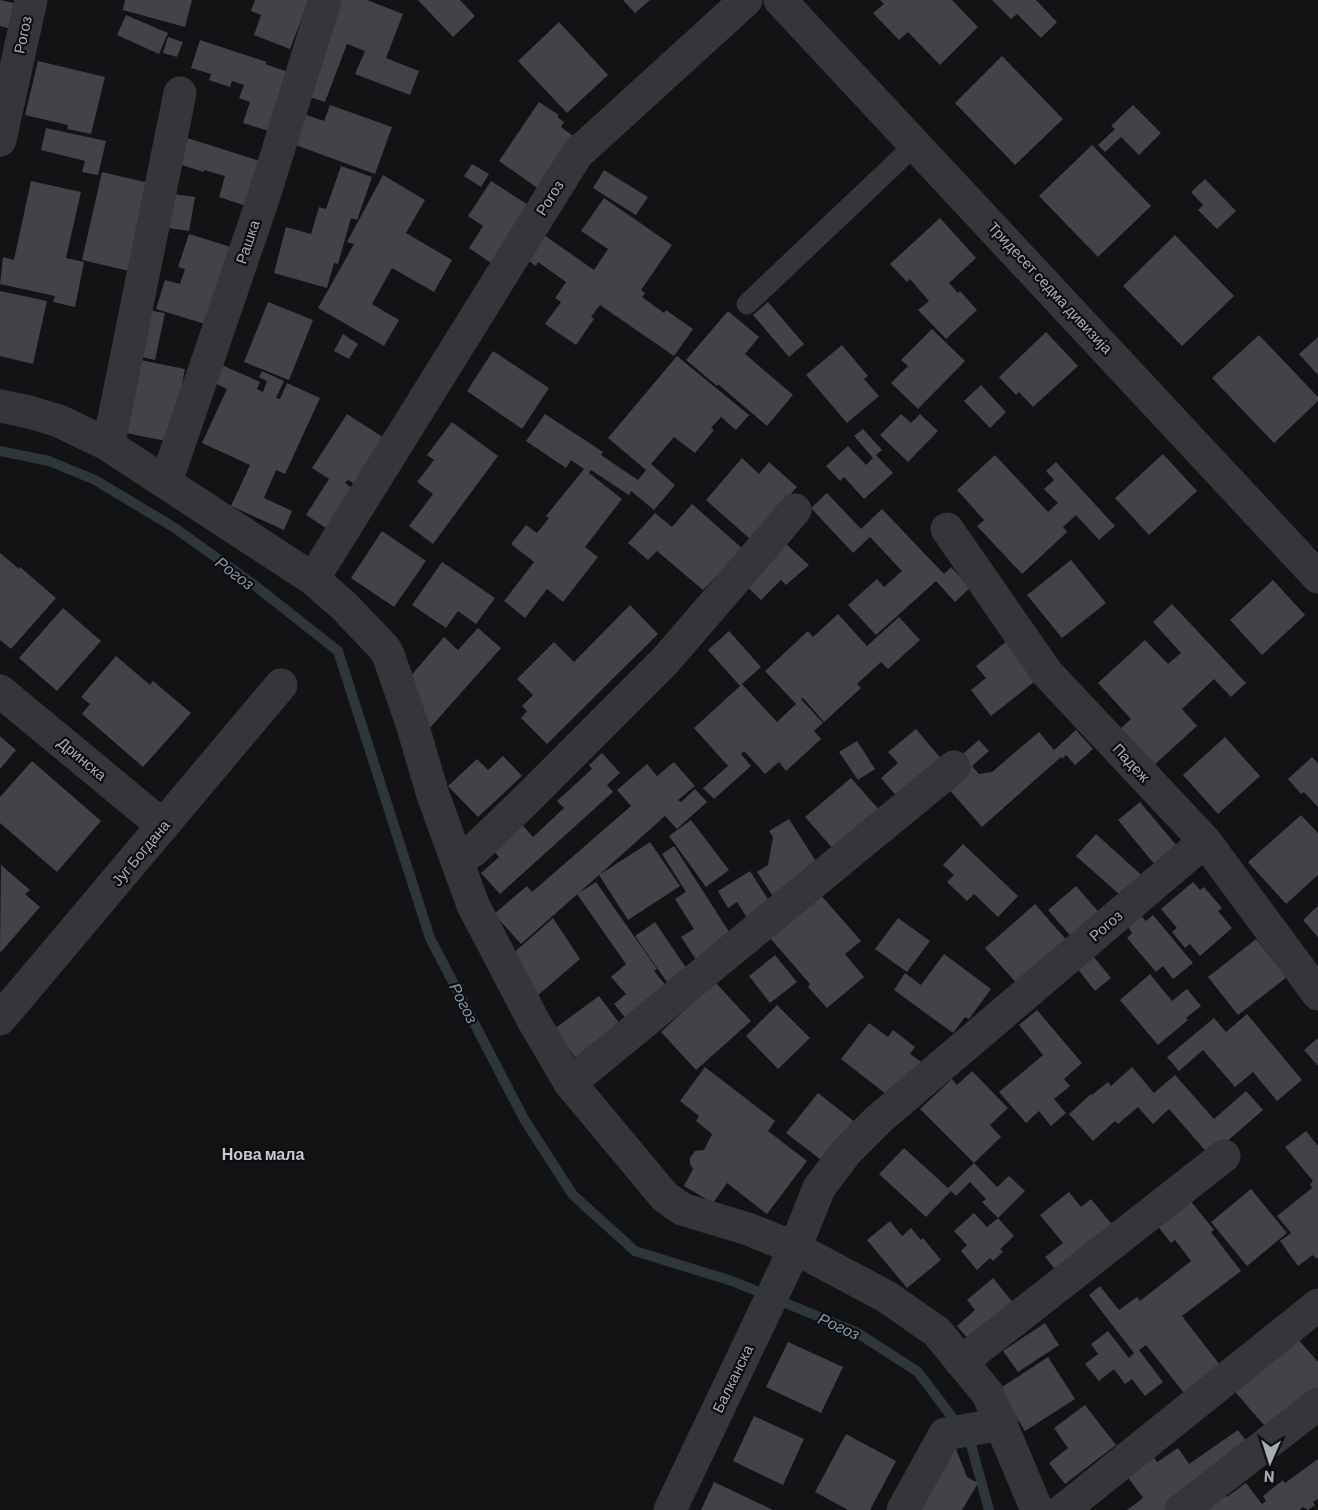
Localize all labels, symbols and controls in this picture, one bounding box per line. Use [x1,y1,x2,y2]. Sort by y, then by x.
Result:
street label: Рогоз [9,14,35,55]
street label: Рогоз [531,177,567,218]
street label: Рашка [231,217,263,266]
street label: Тридесет седма дивизија [985,218,1117,357]
water label: Рогоз [212,552,258,593]
street label: Дринска [55,733,111,784]
street label: Падеж [1109,739,1154,785]
street label: Југ Богдана [108,815,173,889]
street label: Рогоз [1085,906,1126,944]
water label: Рогоз [446,979,483,1026]
district label: Нова мала [222,1144,304,1163]
water label: Рогоз [816,1308,863,1343]
street label: Балканска [708,1341,757,1415]
north arrow [1240,1432,1300,1492]
text: N [1263,1468,1275,1487]

